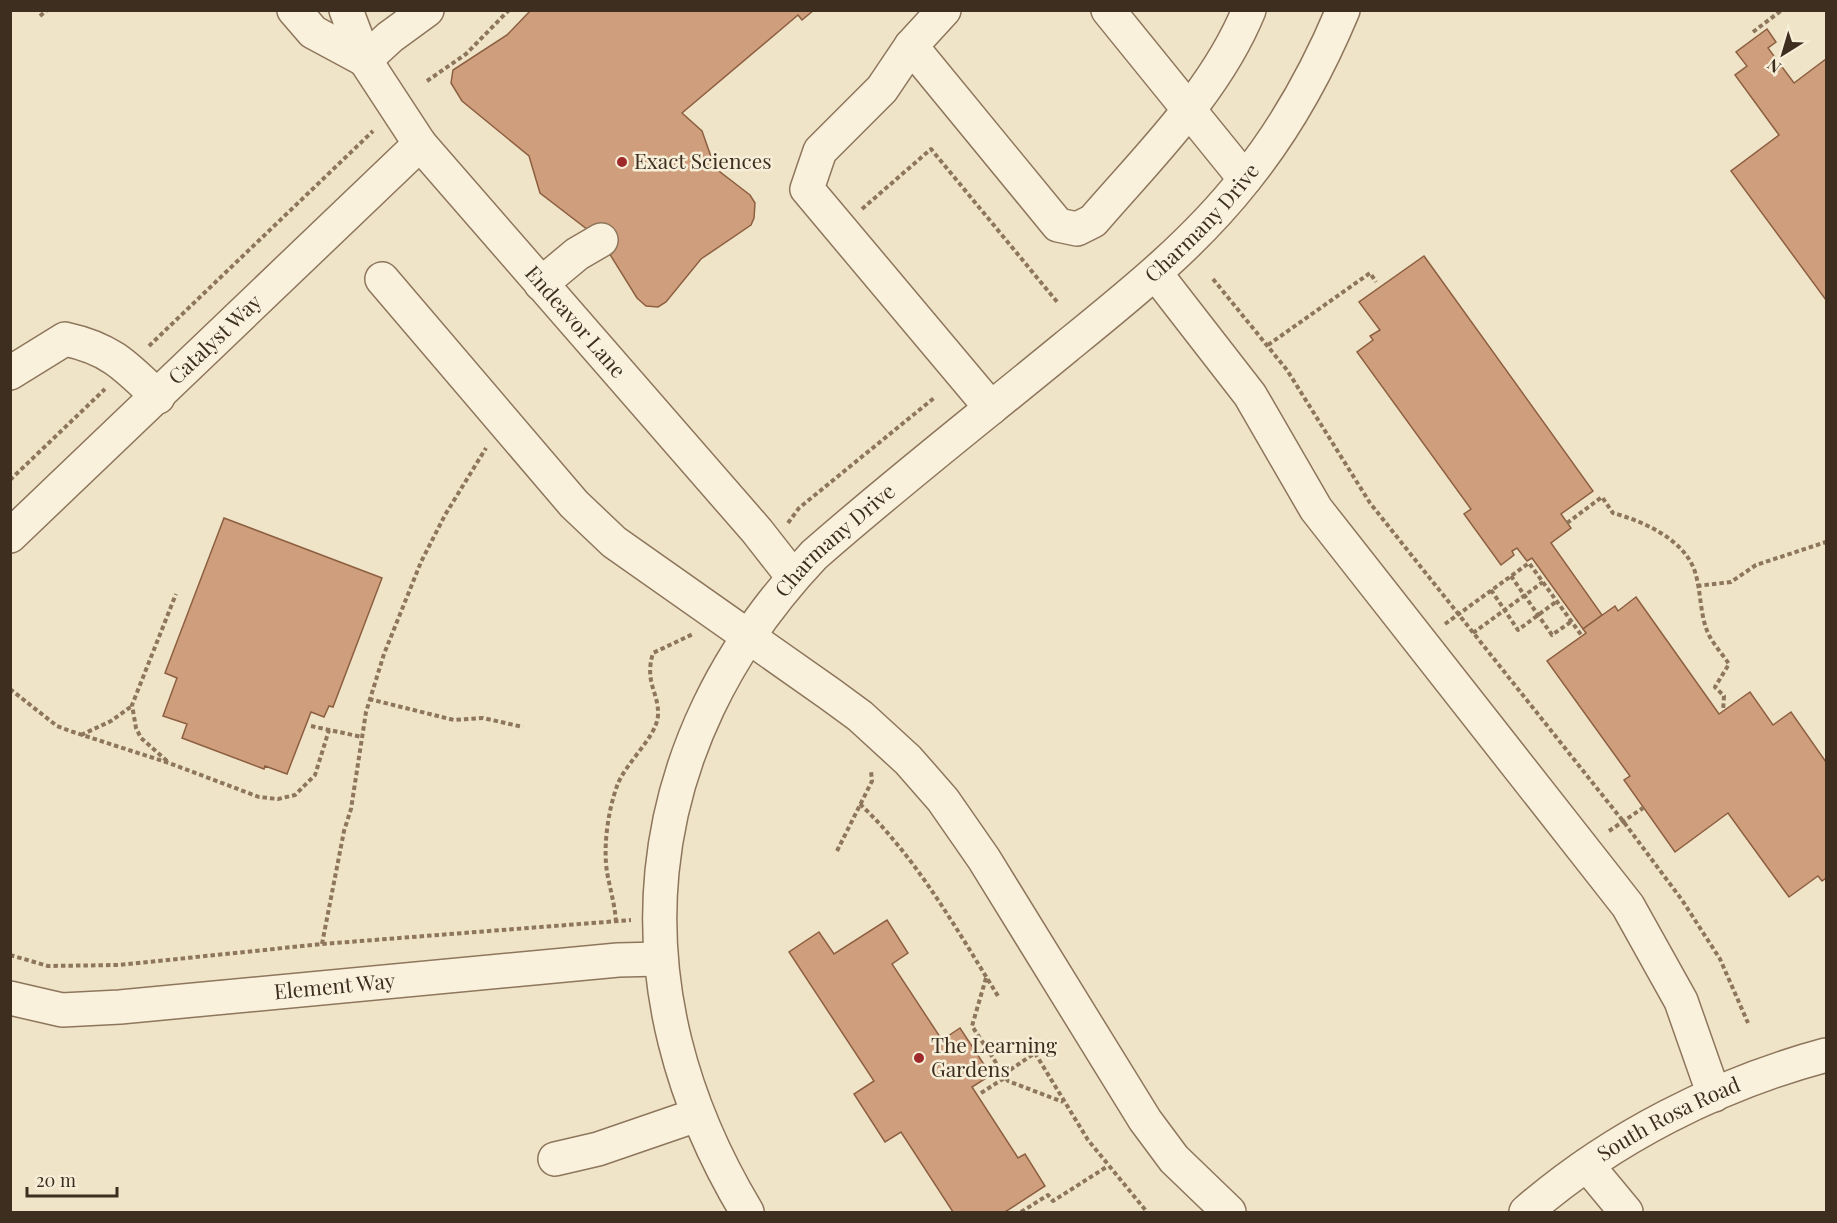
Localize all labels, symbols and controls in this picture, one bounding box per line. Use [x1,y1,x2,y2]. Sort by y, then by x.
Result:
north arrow [1753,24,1813,84]
text: N [1762,54,1785,78]
place label: Exact Sciences [634,146,772,174]
marker: Exact Sciences [615,155,629,169]
street label: Charmany Drive [1138,157,1264,288]
street label: Endeavor Lane [520,259,633,383]
street label: Catalyst Way [161,287,267,390]
street label: Charmany Drive [767,476,900,602]
street label: Element Way [273,965,397,1004]
place label: The Learning Gardens [931,1030,1057,1082]
marker: The Learning Gardens [912,1051,926,1065]
street label: South Rosa Road [1591,1069,1744,1167]
scale bar [27,1160,117,1198]
text: 20 m [36,1168,76,1192]

